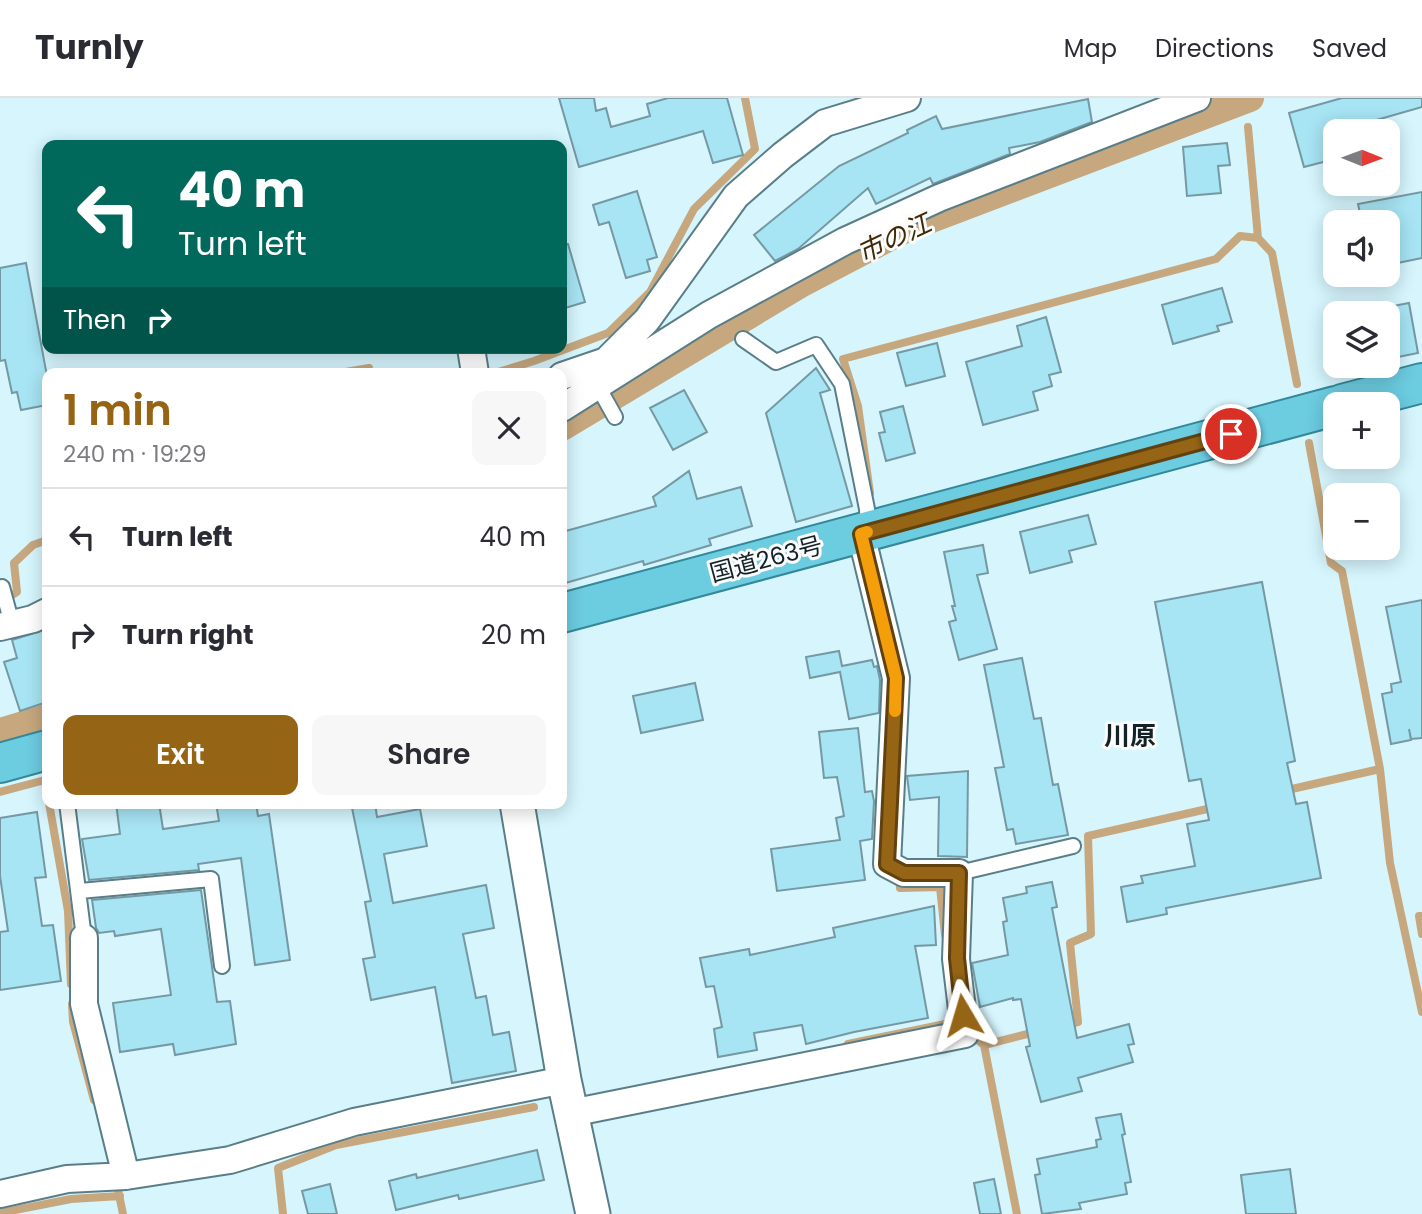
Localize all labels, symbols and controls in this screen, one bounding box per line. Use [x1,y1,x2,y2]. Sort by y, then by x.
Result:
text: Turnly [35,24,144,71]
text: Map [1064,32,1117,65]
text: Directions [1155,32,1274,65]
text: Saved [1312,32,1387,65]
north arrow [1323,119,1400,196]
map controls [1323,119,1400,560]
text: 40 m [178,156,305,224]
icon: left [63,168,154,259]
water label: 市の江 [851,204,940,271]
button: sound [1323,210,1400,287]
text: Turn left [178,221,307,266]
icon: right [140,301,178,339]
button: layers [1323,301,1400,378]
text: Then [63,302,126,338]
text: 1 min [63,381,172,440]
button: close [472,391,546,465]
button: + [1323,392,1400,469]
pin [1201,404,1261,464]
icon: arrive [1212,415,1250,453]
text: 240 m · 19:29 [63,438,207,470]
button: − [1323,483,1400,560]
icon: left [63,518,101,556]
text: Turn left [122,519,233,555]
text: 40 m [480,519,546,555]
street label: 国道263号 [706,528,826,590]
icon: right [63,616,101,654]
text: Turn right [122,617,254,653]
text: 20 m [481,617,546,653]
button: Exit [63,715,298,795]
button: Share [312,715,546,795]
district label: 川原 [1104,718,1156,754]
position arrow [926,978,1000,1052]

